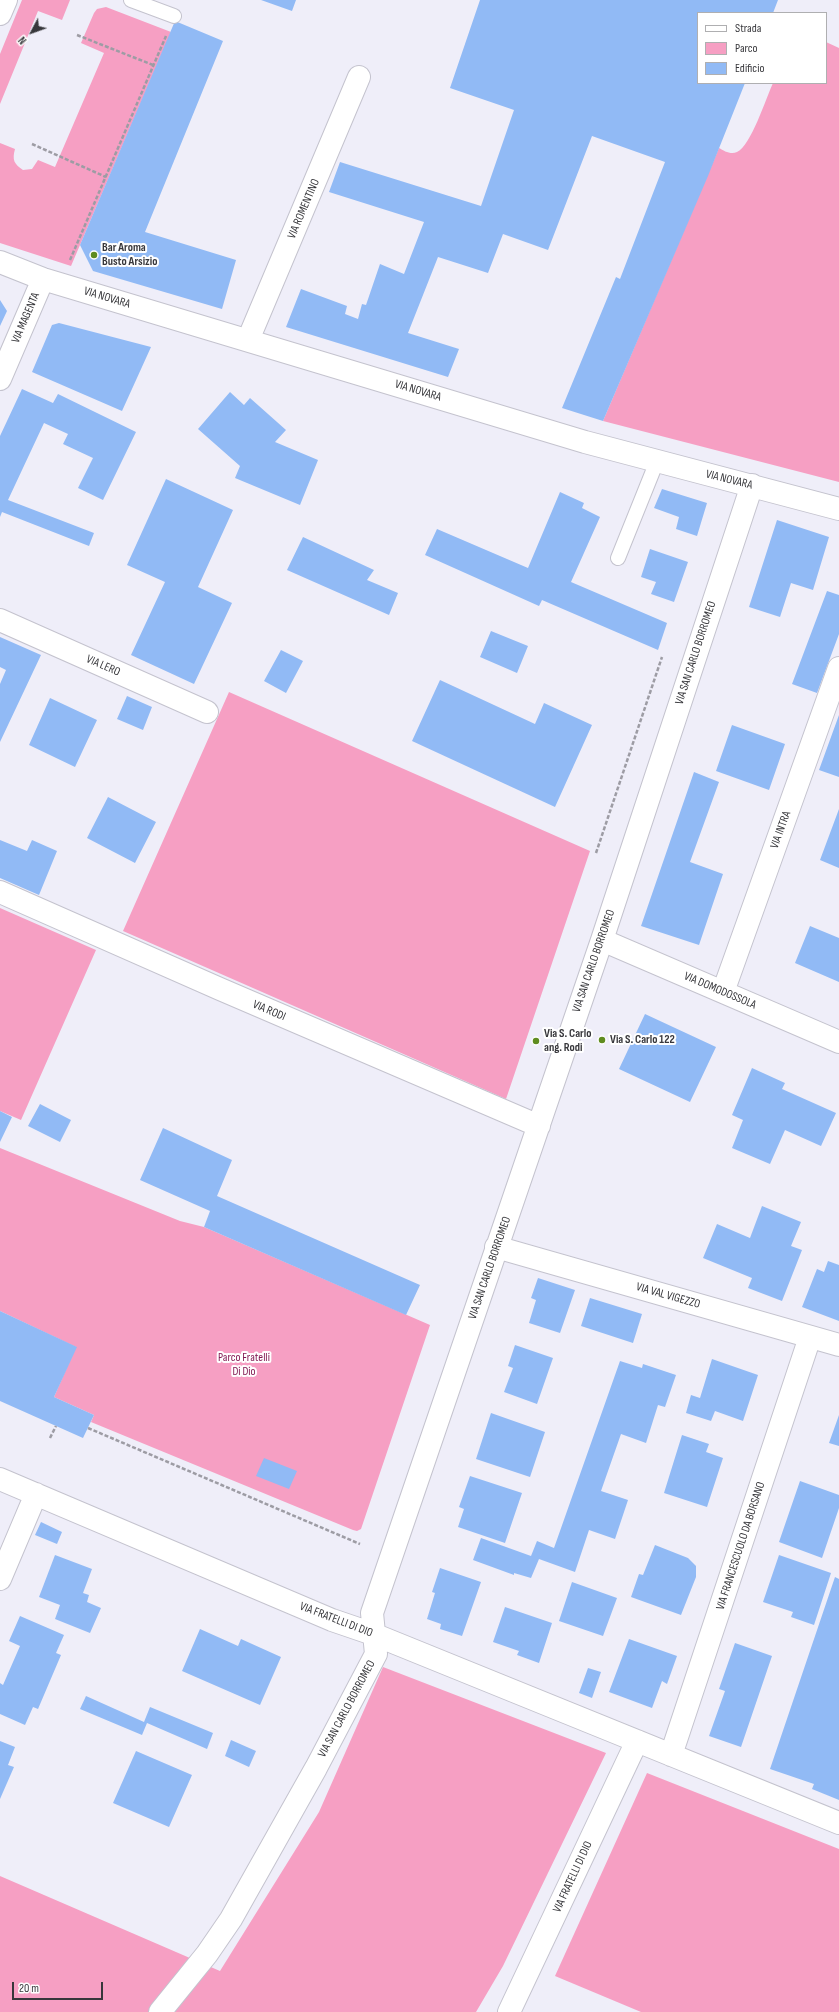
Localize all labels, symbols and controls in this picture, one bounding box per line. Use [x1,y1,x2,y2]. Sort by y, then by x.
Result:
north arrow [12,12,52,52]
legend [697,12,827,84]
text: Strada [735,21,761,36]
text: N [16,34,29,47]
text: Parco [735,41,758,56]
text: Edificio [735,61,764,76]
street label: VIA ROMENTINO [285,177,323,241]
place label: Bar Aroma Busto Arsizio [102,241,157,269]
marker: Bar Aroma Busto Arsizio [89,250,99,260]
street label: VIA NOVARA [82,284,132,312]
street label: VIA MAGENTA [9,291,43,345]
street label: VIA NOVARA [393,377,443,405]
street label: VIA NOVARA [704,467,754,493]
street label: VIA SAN CARLO BORROMEO [673,600,719,706]
street label: VIA LERO [84,652,122,680]
street label: VIA INTRA [768,809,794,851]
street label: VIA SAN CARLO BORROMEO [570,908,618,1014]
street label: VIA DOMODOSSOLA [682,969,758,1013]
street label: VIA RODI [250,998,288,1024]
place label: Via S. Carlo ang. Rodi [544,1027,591,1055]
place label: Via S. Carlo 122 [610,1033,675,1047]
marker: Via S. Carlo 122 [597,1035,607,1045]
marker: Via S. Carlo ang. Rodi [531,1036,541,1046]
street label: VIA SAN CARLO BORROMEO [466,1215,514,1321]
street label: VIA VAL VIGEZZO [634,1280,702,1312]
park label: Parco Fratelli Di Dio [218,1351,270,1379]
street label: VIA FRANCESCUOLO DA BORSANO [713,1480,769,1612]
street label: VIA FRATELLI DI DIO [297,1599,375,1641]
street label: VIA SAN CARLO BORROMEO [315,1658,379,1760]
street label: VIA FRATELLI DI DIO [550,1839,596,1915]
scale bar [14,1974,105,2000]
text: 20 m [19,1981,39,1996]

